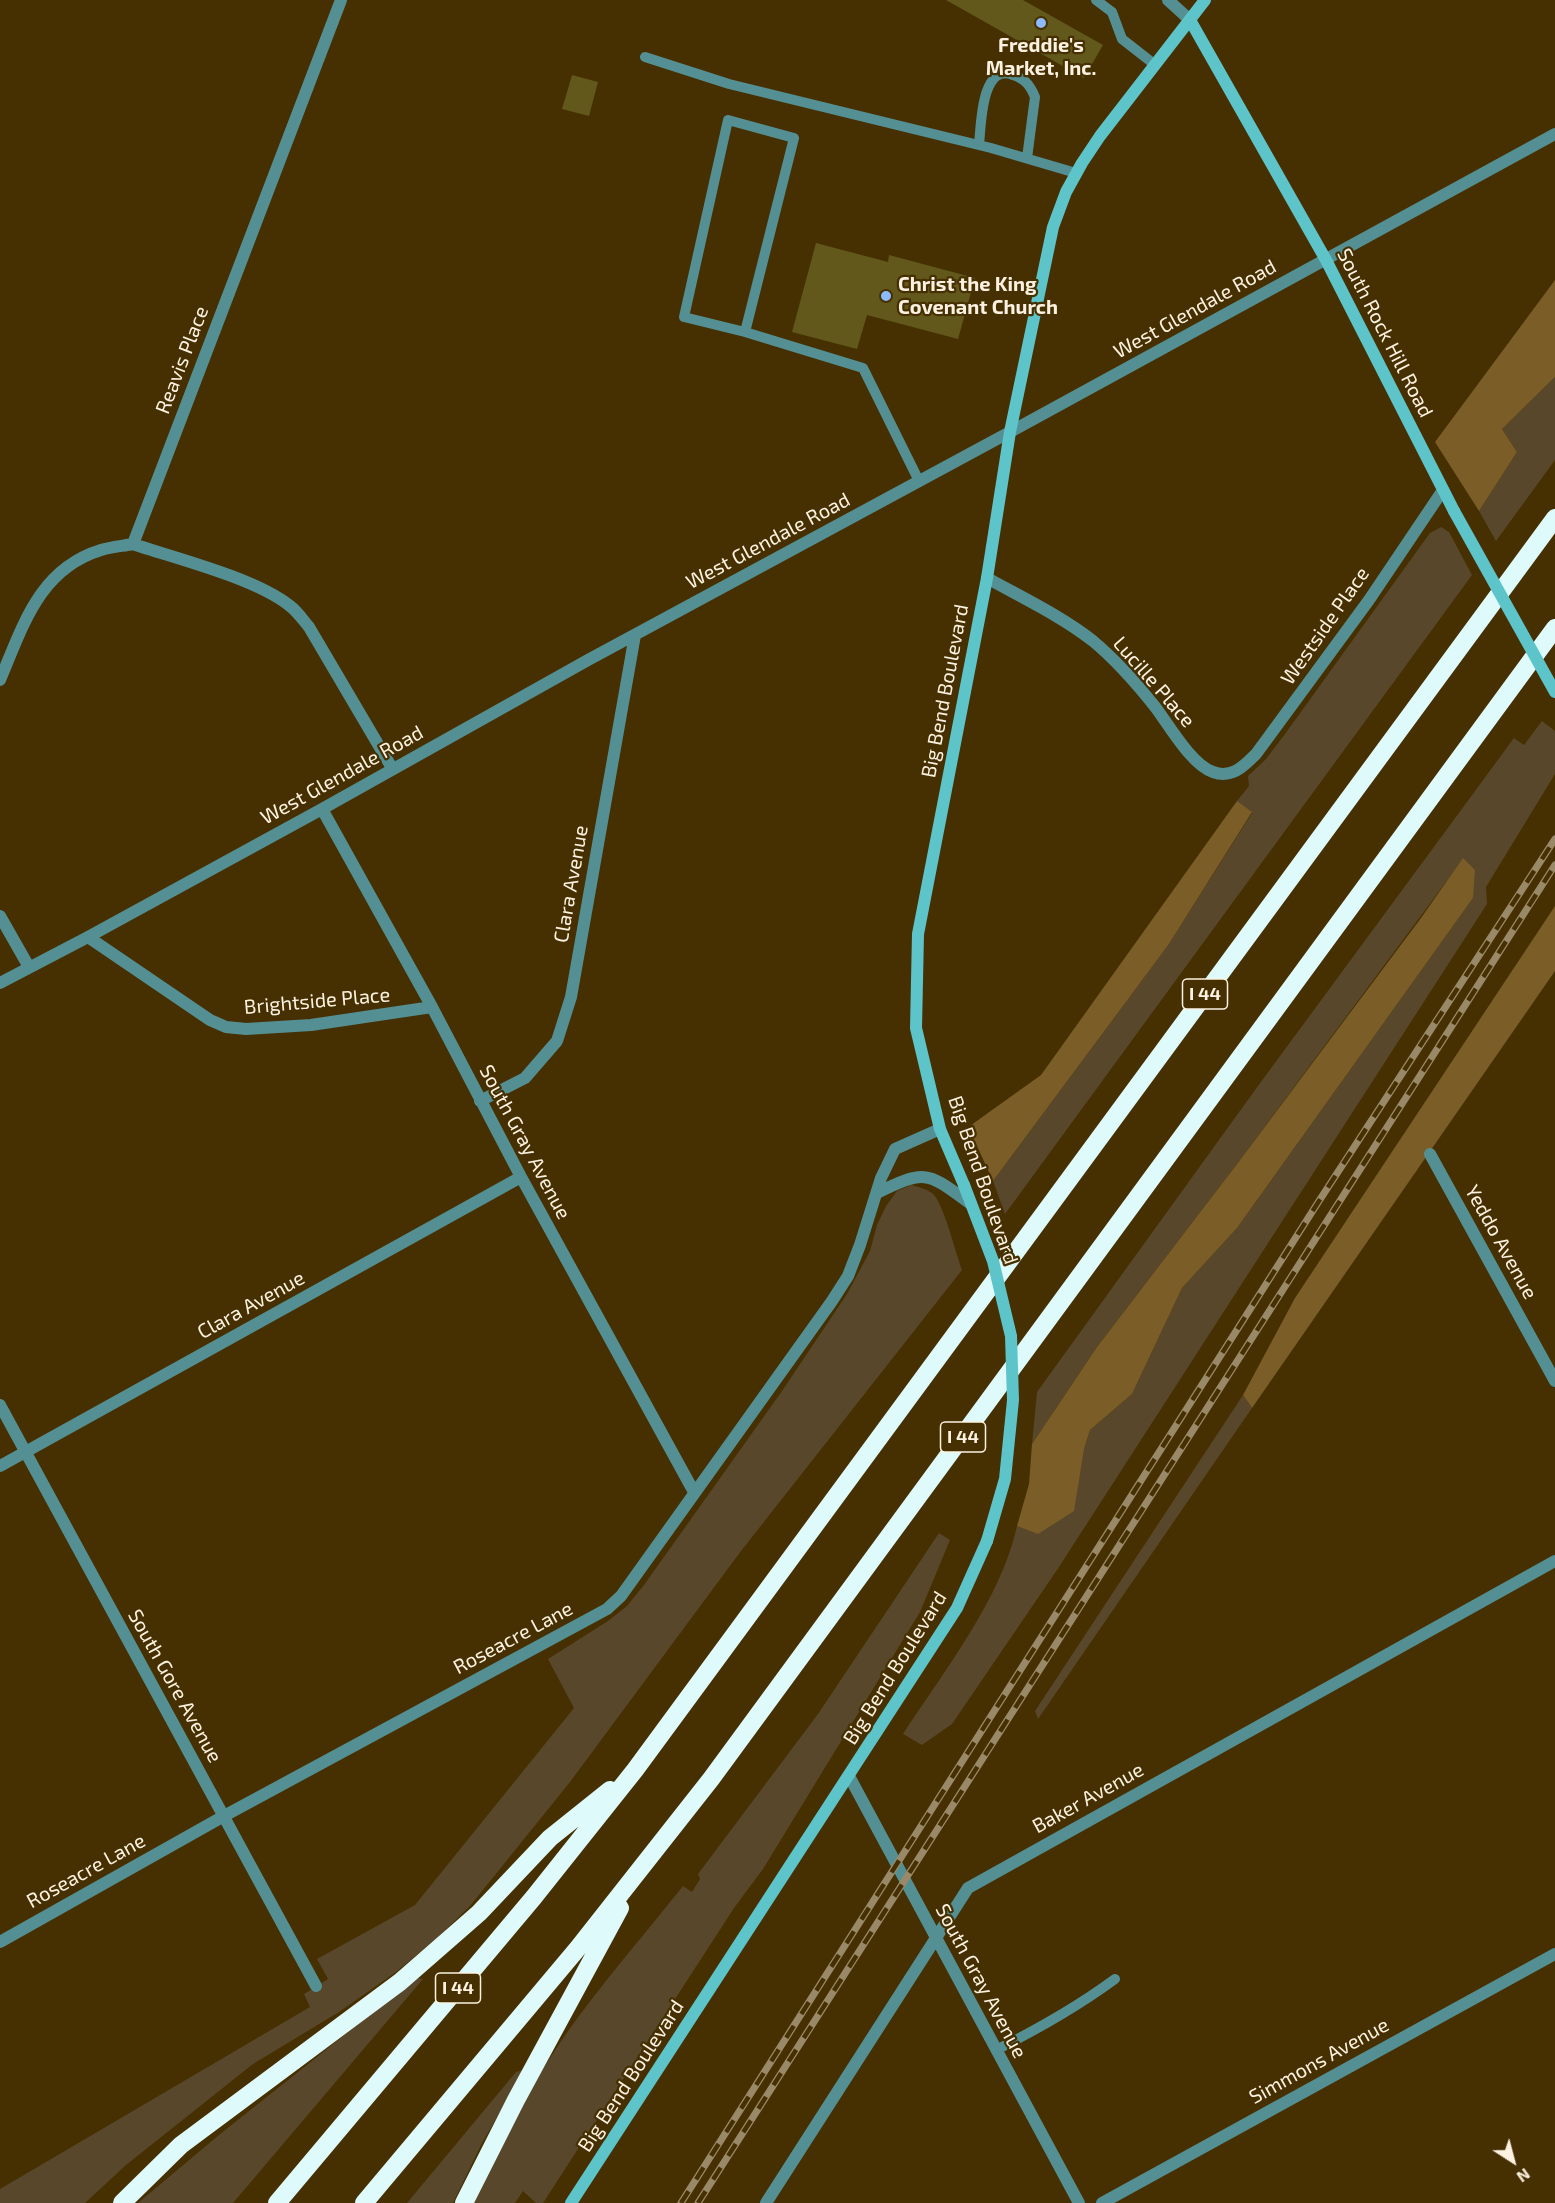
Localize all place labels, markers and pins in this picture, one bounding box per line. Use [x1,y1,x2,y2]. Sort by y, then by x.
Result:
marker: Freddie's Market, Inc. [1034,16,1048,30]
place label: Freddie's Market, Inc. [986,33,1096,80]
place label: Christ the King Covenant Church [898,272,1058,319]
marker: Christ the King Covenant Church [879,289,893,303]

